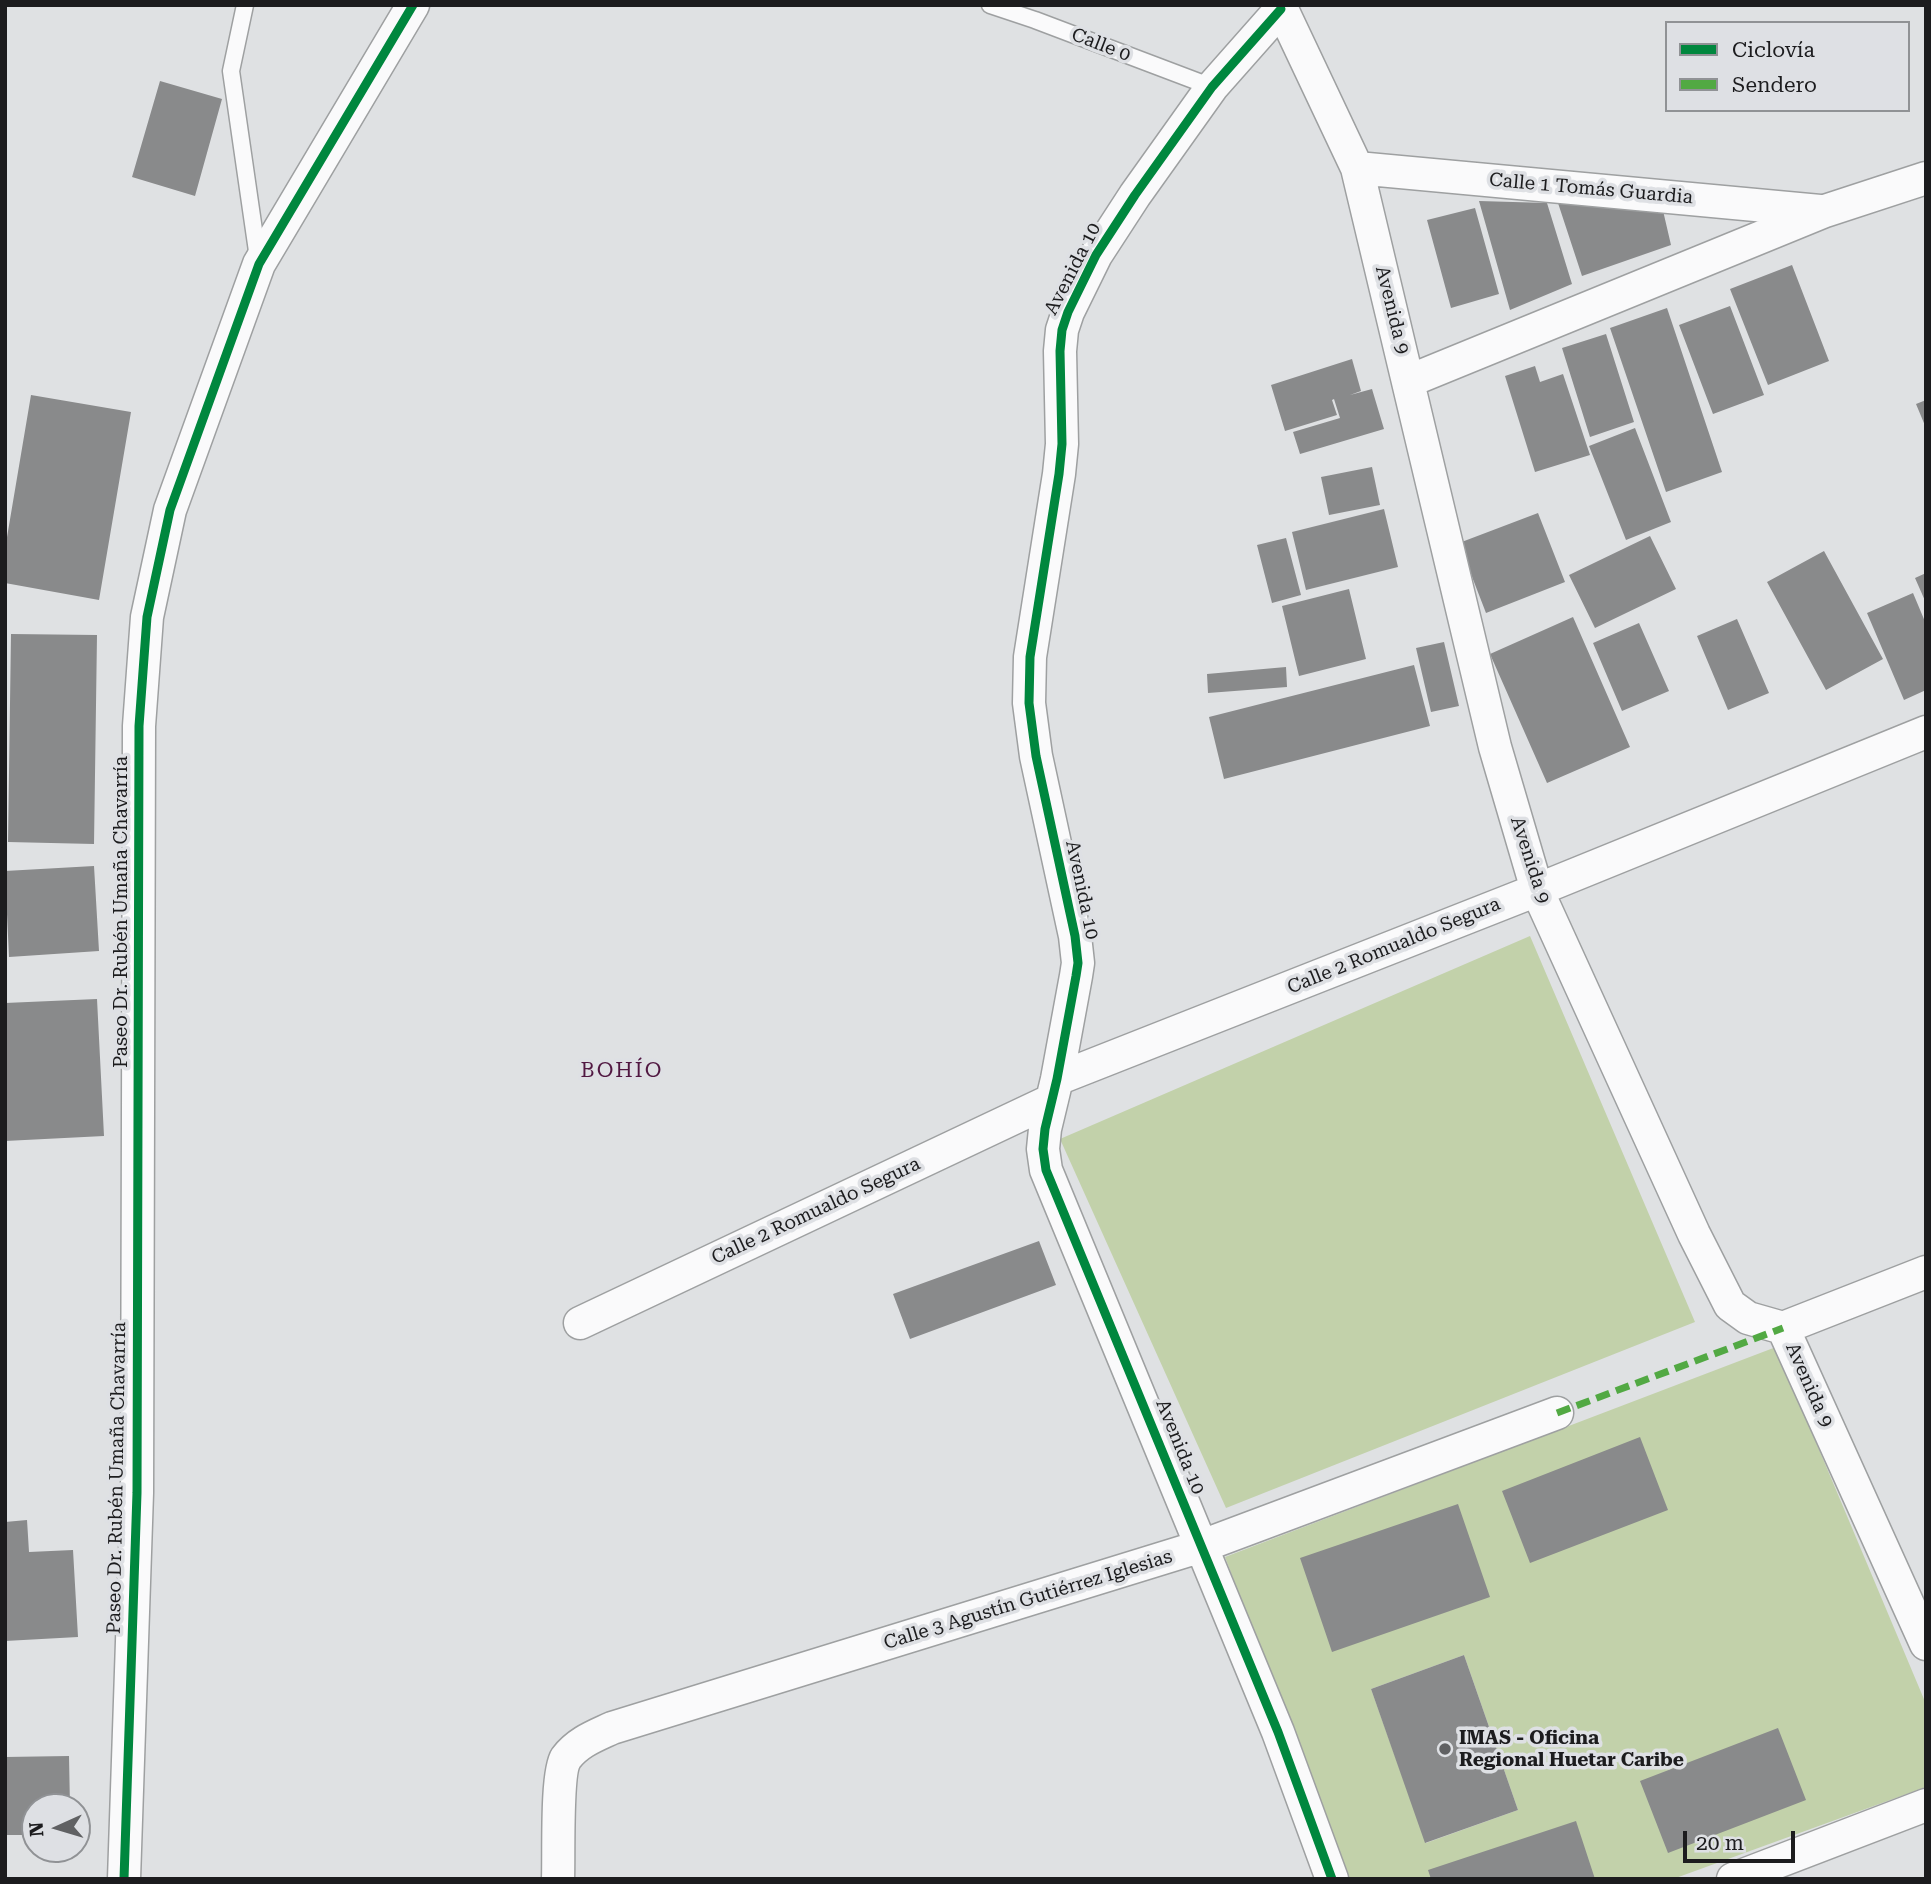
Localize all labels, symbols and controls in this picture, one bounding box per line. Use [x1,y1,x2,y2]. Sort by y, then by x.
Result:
legend [1665,21,1910,112]
street label: Calle 0 [1068,23,1134,67]
text: Ciclovía [1732,38,1815,62]
text: Sendero [1732,73,1817,97]
street label: Calle 1 Tomás Guardia [1488,169,1694,209]
street label: Avenida 10 [1040,219,1106,319]
street label: Avenida 9 [1370,264,1414,356]
street label: Paseo Dr. Rubén Umaña Chavarría [110,756,132,1068]
street label: Avenida 9 [1505,814,1555,906]
street label: Avenida 10 [1060,838,1104,942]
street label: Calle 2 Romualdo Segura [1284,893,1504,999]
district label: BOHÍO [581,1058,663,1084]
street label: Calle 2 Romualdo Segura [708,1153,924,1269]
street label: Paseo Dr. Rubén Umaña Chavarría [103,1322,131,1634]
street label: Avenida 9 [1780,1339,1838,1431]
street label: Avenida 10 [1151,1396,1209,1498]
street label: Calle 3 Agustín Gutiérrez Iglesias [881,1545,1175,1655]
place label: IMAS - Oficina Regional Huetar Caribe [1459,1727,1684,1771]
marker: IMAS - Oficina Regional Huetar Caribe [1437,1741,1453,1757]
north arrow [21,1793,91,1863]
scale bar [1686,1818,1798,1862]
text: N [25,1821,49,1837]
text: 20 m [1696,1831,1744,1855]

